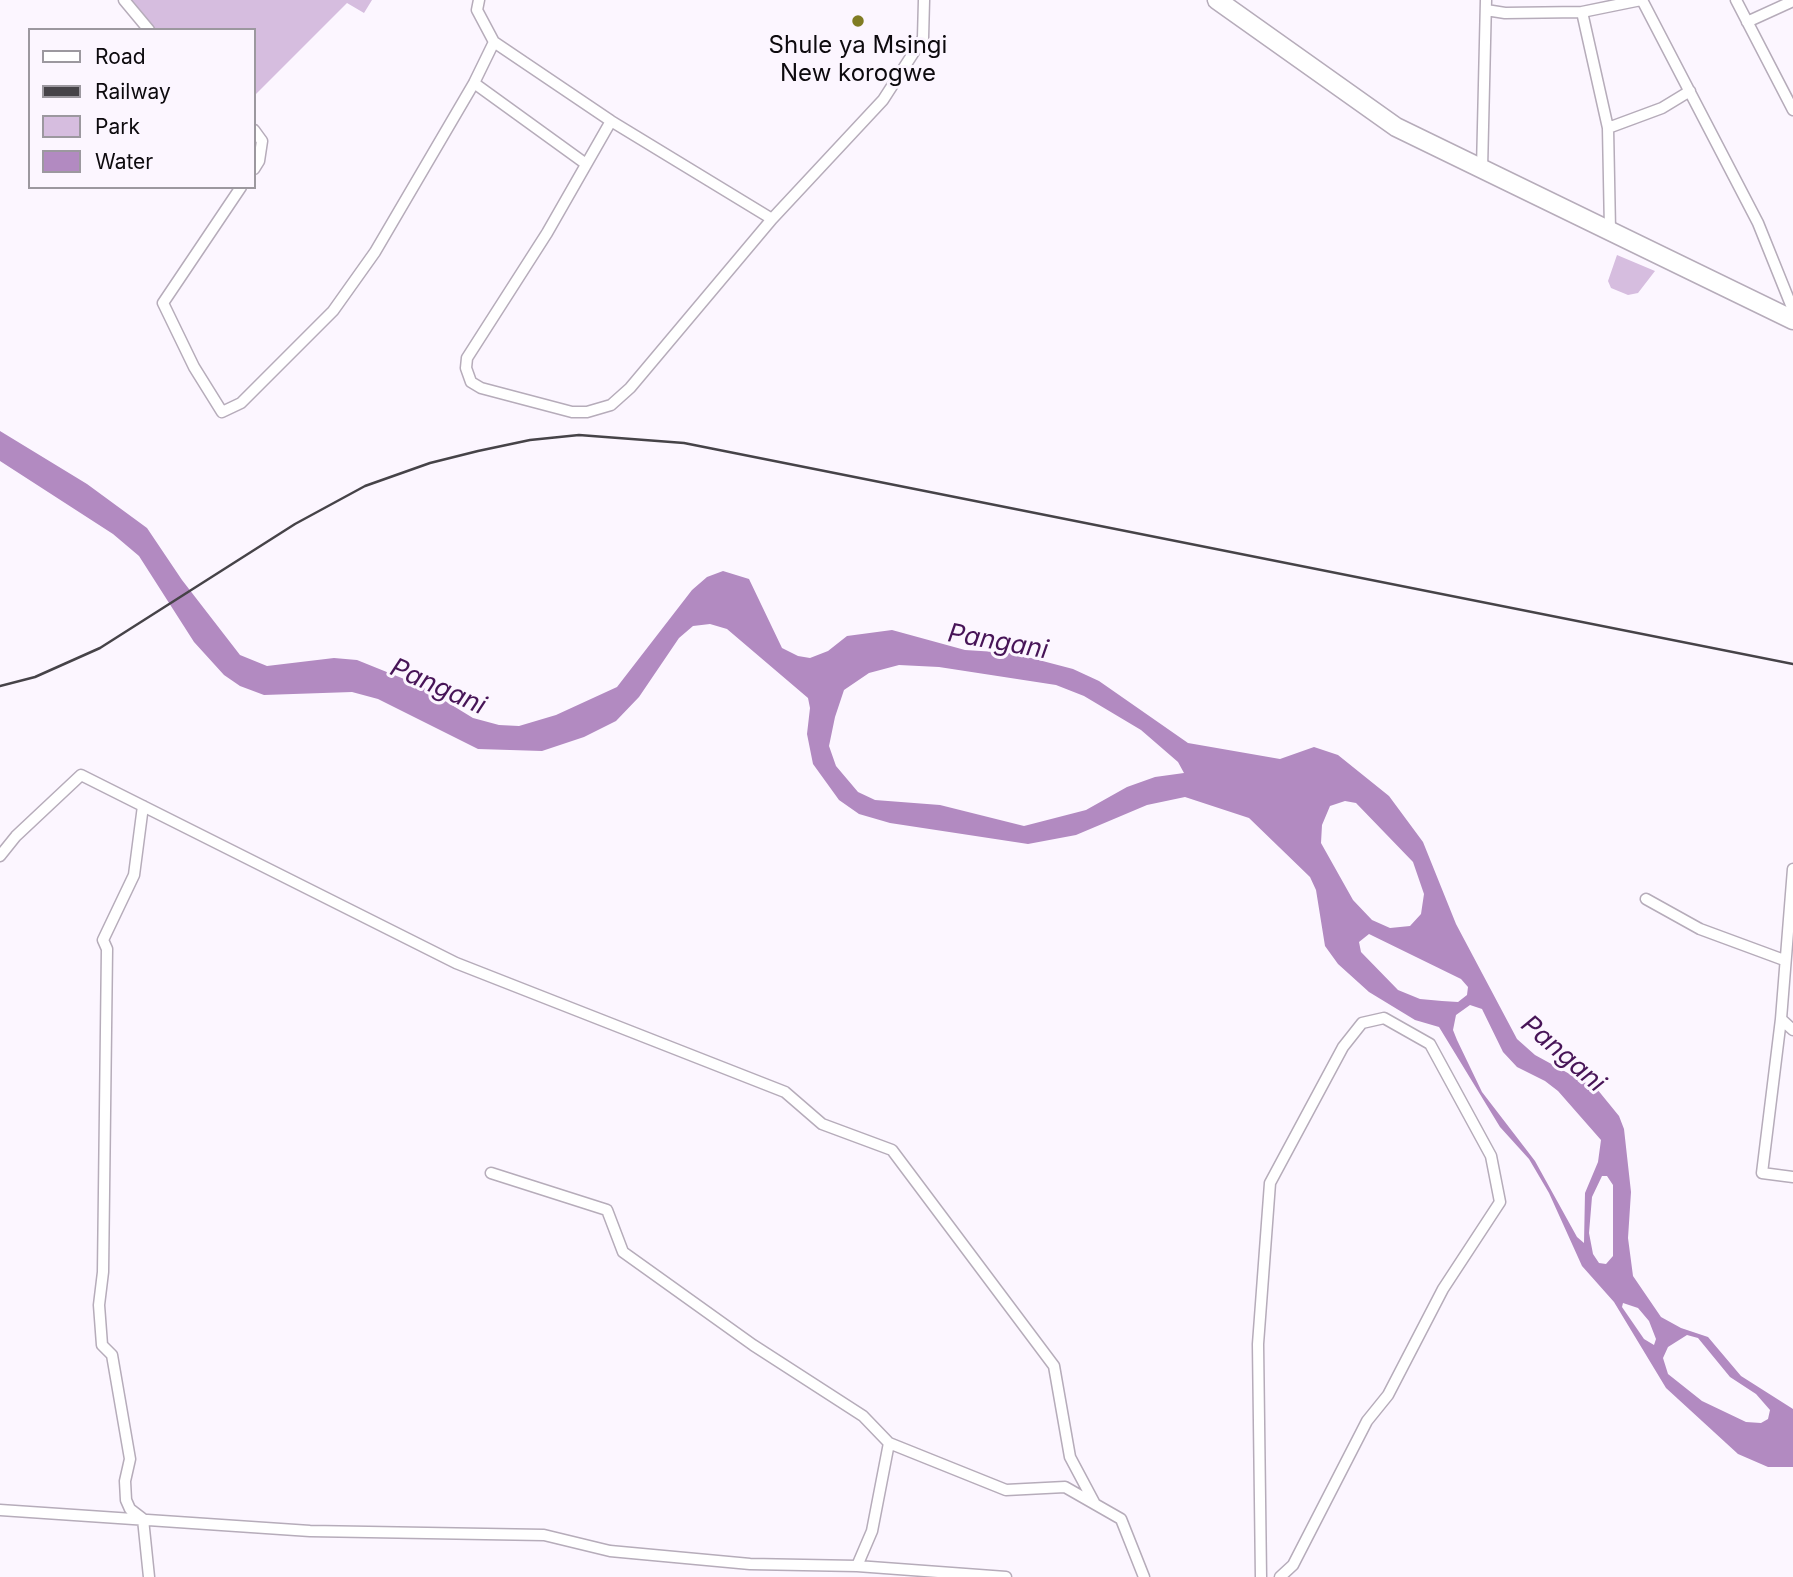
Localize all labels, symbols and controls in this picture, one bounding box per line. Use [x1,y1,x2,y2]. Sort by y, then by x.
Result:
marker: Shule ya Msingi New korogwe [850,13,866,29]
legend [28,28,256,189]
place label: Shule ya Msingi New korogwe [769,32,947,88]
text: Road [95,44,146,69]
text: Railway [95,79,171,104]
text: Park [95,114,140,139]
text: Water [95,149,153,174]
water label: Pangani [945,618,1051,666]
water label: Pangani [385,652,491,722]
water label: Pangani [1515,1009,1611,1099]

